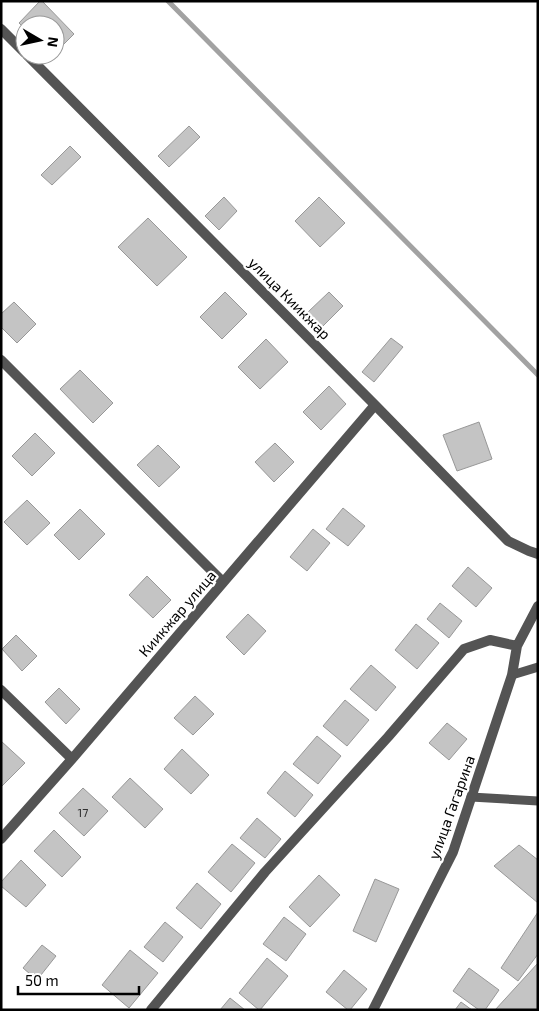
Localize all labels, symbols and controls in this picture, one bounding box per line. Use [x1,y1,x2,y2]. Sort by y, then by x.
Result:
north arrow [15,15,65,65]
text: N [44,36,63,48]
street label: улица Киикжар [244,253,335,344]
street label: Киикжар улица [135,566,220,661]
street label: улица Гагарина [424,753,479,862]
house number: 17 [78,805,88,819]
scale bar [18,964,139,996]
text: 50 m [25,971,59,989]

